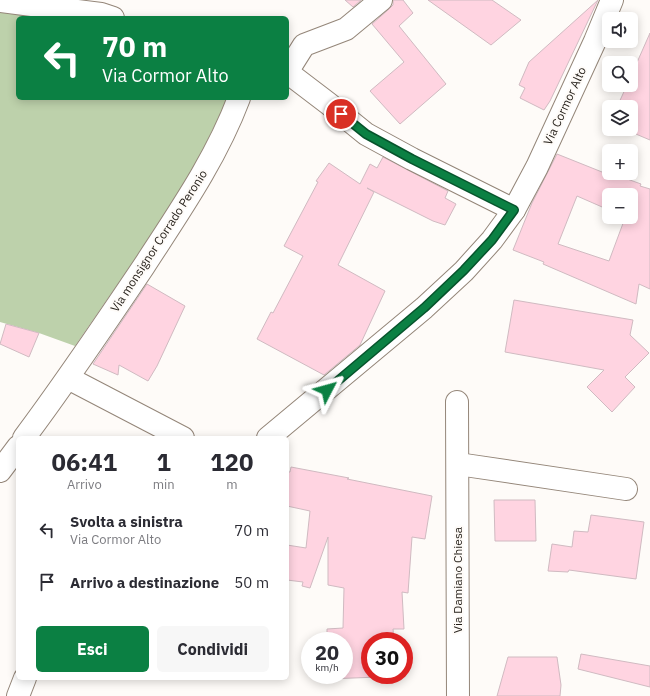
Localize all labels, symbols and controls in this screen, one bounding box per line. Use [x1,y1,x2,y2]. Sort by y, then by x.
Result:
map controls [602,12,638,224]
button: sound [602,12,638,48]
text: 70 m [102,28,167,65]
icon: left [36,32,88,84]
button: search [602,56,638,92]
text: Via Cormor Alto [102,64,229,87]
street label: Via Cormor Alto [540,64,589,147]
pin [324,97,358,131]
button: layers [602,100,638,136]
icon: arrive [330,103,352,125]
button: + [602,144,638,180]
street label: Via monsignor Corrado Peronio [107,167,210,315]
button: − [602,188,638,224]
position arrow [306,369,348,411]
text: 06:41 [52,446,117,478]
text: 1 [156,446,171,478]
text: 120 [210,446,253,478]
text: Arrivo [67,476,102,493]
text: min [153,476,175,493]
text: m [226,476,237,493]
text: Svolta a sinistra [70,512,183,531]
icon: left [36,519,58,541]
text: 70 m [234,521,269,540]
street label: Via Damiano Chiesa [450,526,465,633]
text: Via Cormor Alto [70,531,161,548]
icon: arrive [36,571,58,593]
text: Arrivo a destinazione [70,573,219,592]
text: 50 m [234,573,269,592]
button: Esci [36,626,149,672]
button: Condividi [157,626,269,672]
speed limit sign: 30 [361,632,413,684]
text: 20 [315,639,339,666]
text: km/h [315,661,339,674]

